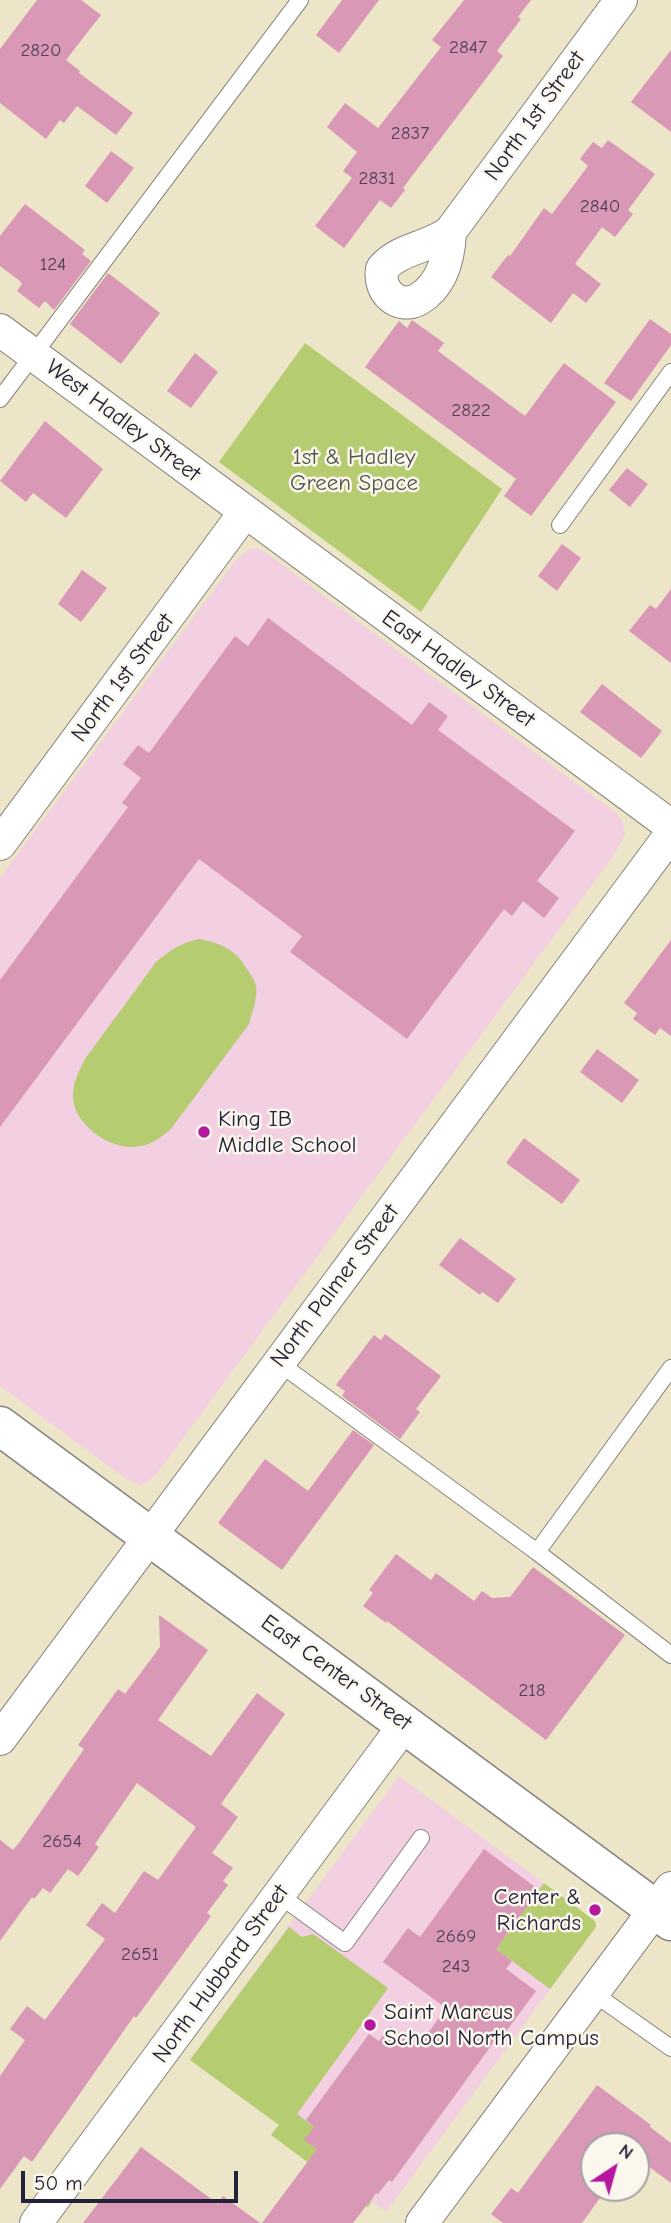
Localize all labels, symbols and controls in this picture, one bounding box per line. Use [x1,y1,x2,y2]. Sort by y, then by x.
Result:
house number: 2847 [449,37,487,59]
house number: 2820 [20,40,62,62]
street label: North 1st Street [479,46,591,186]
house number: 2837 [391,123,429,145]
house number: 2831 [359,168,395,190]
house number: 2840 [580,196,620,218]
house number: 124 [40,254,66,276]
street label: West Hadley Street [40,354,206,488]
house number: 2822 [451,400,491,422]
park label: 1st & Hadley Green Space [290,443,418,497]
street label: East Hadley Street [376,604,540,734]
street label: North 1st Street [66,608,180,748]
place label: King IB Middle School [218,1105,357,1159]
marker: King IB Middle School [196,1124,212,1140]
street label: North Palmer Street [265,1199,405,1373]
street label: East Center Street [255,1609,417,1737]
house number: 218 [518,1680,546,1702]
house number: 2654 [42,1831,82,1853]
street label: North Hubbard Street [147,1879,295,2069]
place label: Center & Richards [494,1883,581,1937]
marker: Center & Richards [587,1902,603,1918]
house number: 2669 [436,1926,476,1948]
house number: 2651 [121,1944,159,1966]
house number: 243 [442,1956,470,1978]
place label: Saint Marcus School North Campus [384,1998,599,2052]
marker: Saint Marcus School North Campus [362,2017,378,2033]
north arrow [580,2132,650,2202]
text: N [615,2139,638,2164]
scale bar [24,2156,242,2200]
text: 50 m [34,2171,83,2195]

